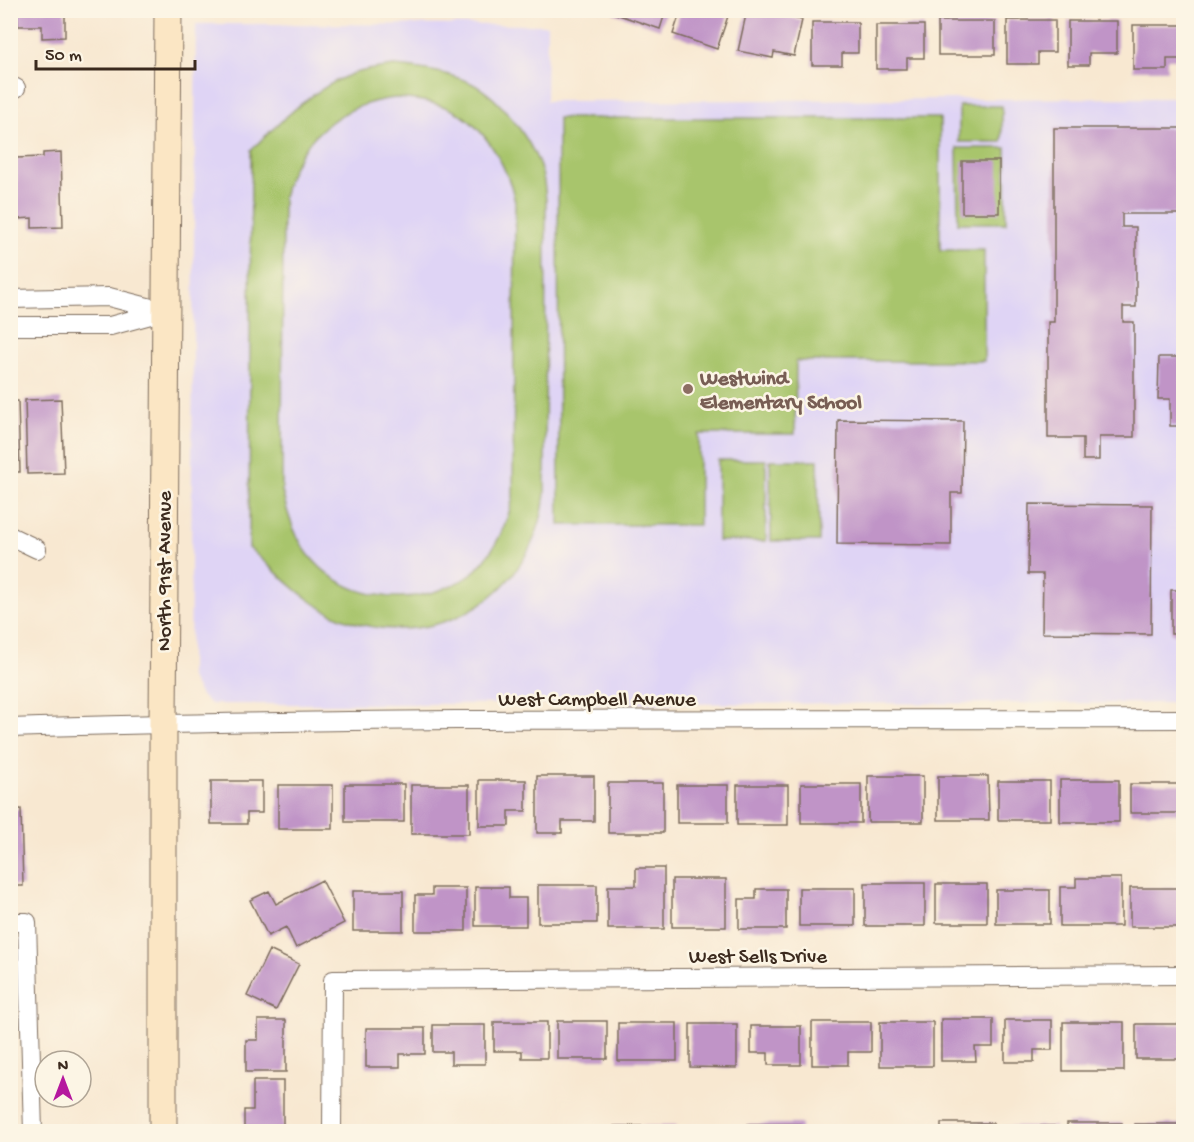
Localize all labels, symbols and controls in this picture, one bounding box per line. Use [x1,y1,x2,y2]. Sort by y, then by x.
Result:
scale bar [36,33,195,71]
text: 50 m [45,46,82,67]
place label: Westwind Elementary School [699,368,862,417]
marker: Westwind Elementary School [681,382,695,396]
street label: North 91st Avenue [154,490,179,651]
street label: West Campbell Avenue [498,689,697,714]
street label: West Sells Drive [689,946,828,971]
north arrow [33,1049,93,1109]
text: N [58,1058,69,1077]

